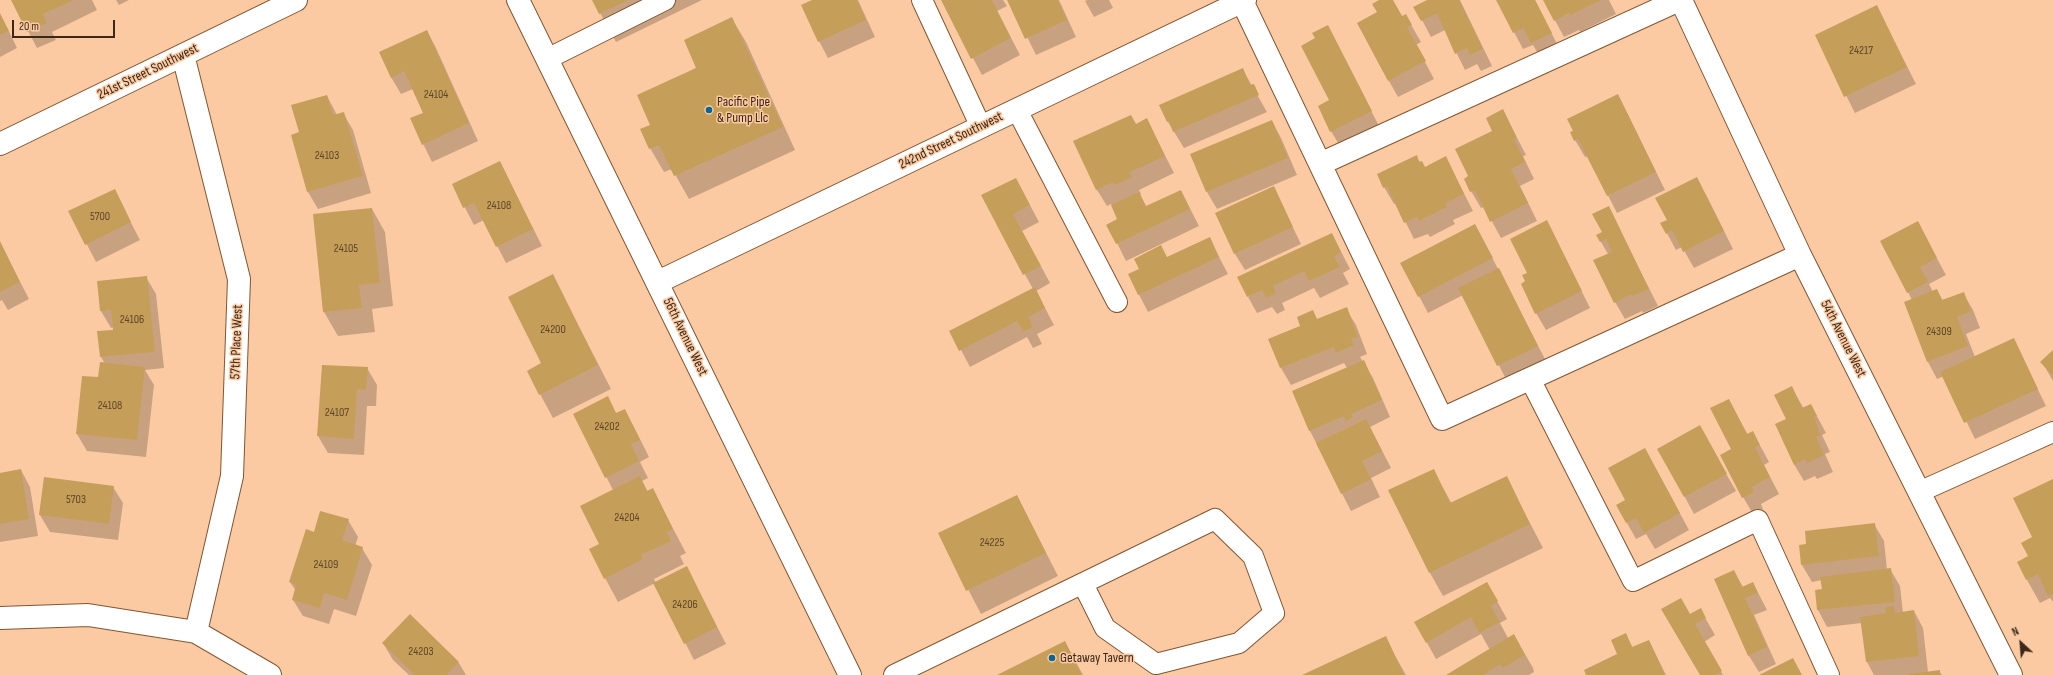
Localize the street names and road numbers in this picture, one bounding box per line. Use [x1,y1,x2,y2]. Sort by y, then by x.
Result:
street label: 241st Street Southwest [95,40,201,104]
street label: 242nd Street Southwest [896,109,1006,173]
street label: 56th Avenue West [659,295,711,379]
street label: 54th Avenue West [1816,298,1870,380]
street label: 57th Place West [227,304,247,380]

